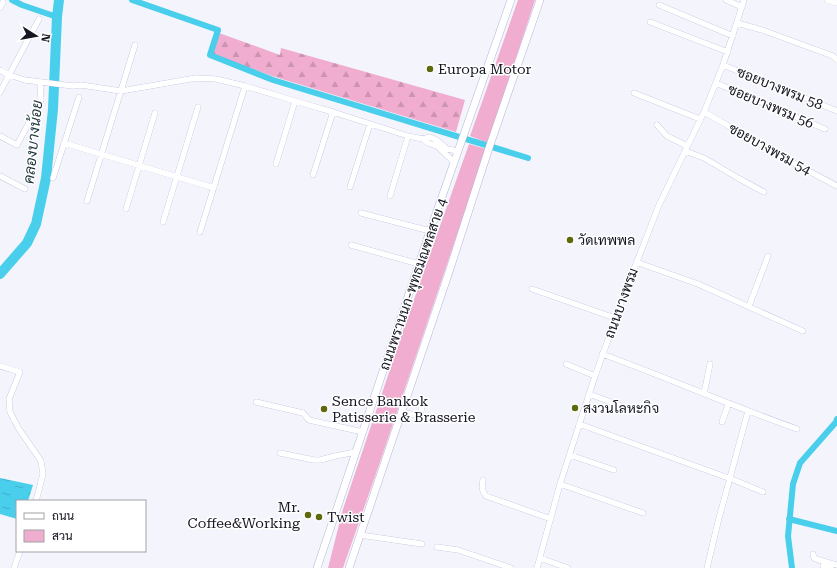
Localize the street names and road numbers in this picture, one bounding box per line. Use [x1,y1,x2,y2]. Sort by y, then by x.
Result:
street label: ซอยบางพรม 58 [734,63,826,113]
street label: ซอยบางพรม 56 [726,81,816,131]
street label: ซอยบางพรม 54 [726,120,814,178]
street label: ถนนพรานนก-พุทธมณฑลสาย 4 [376,196,452,373]
street label: ถนนบางพรม [601,266,641,340]

